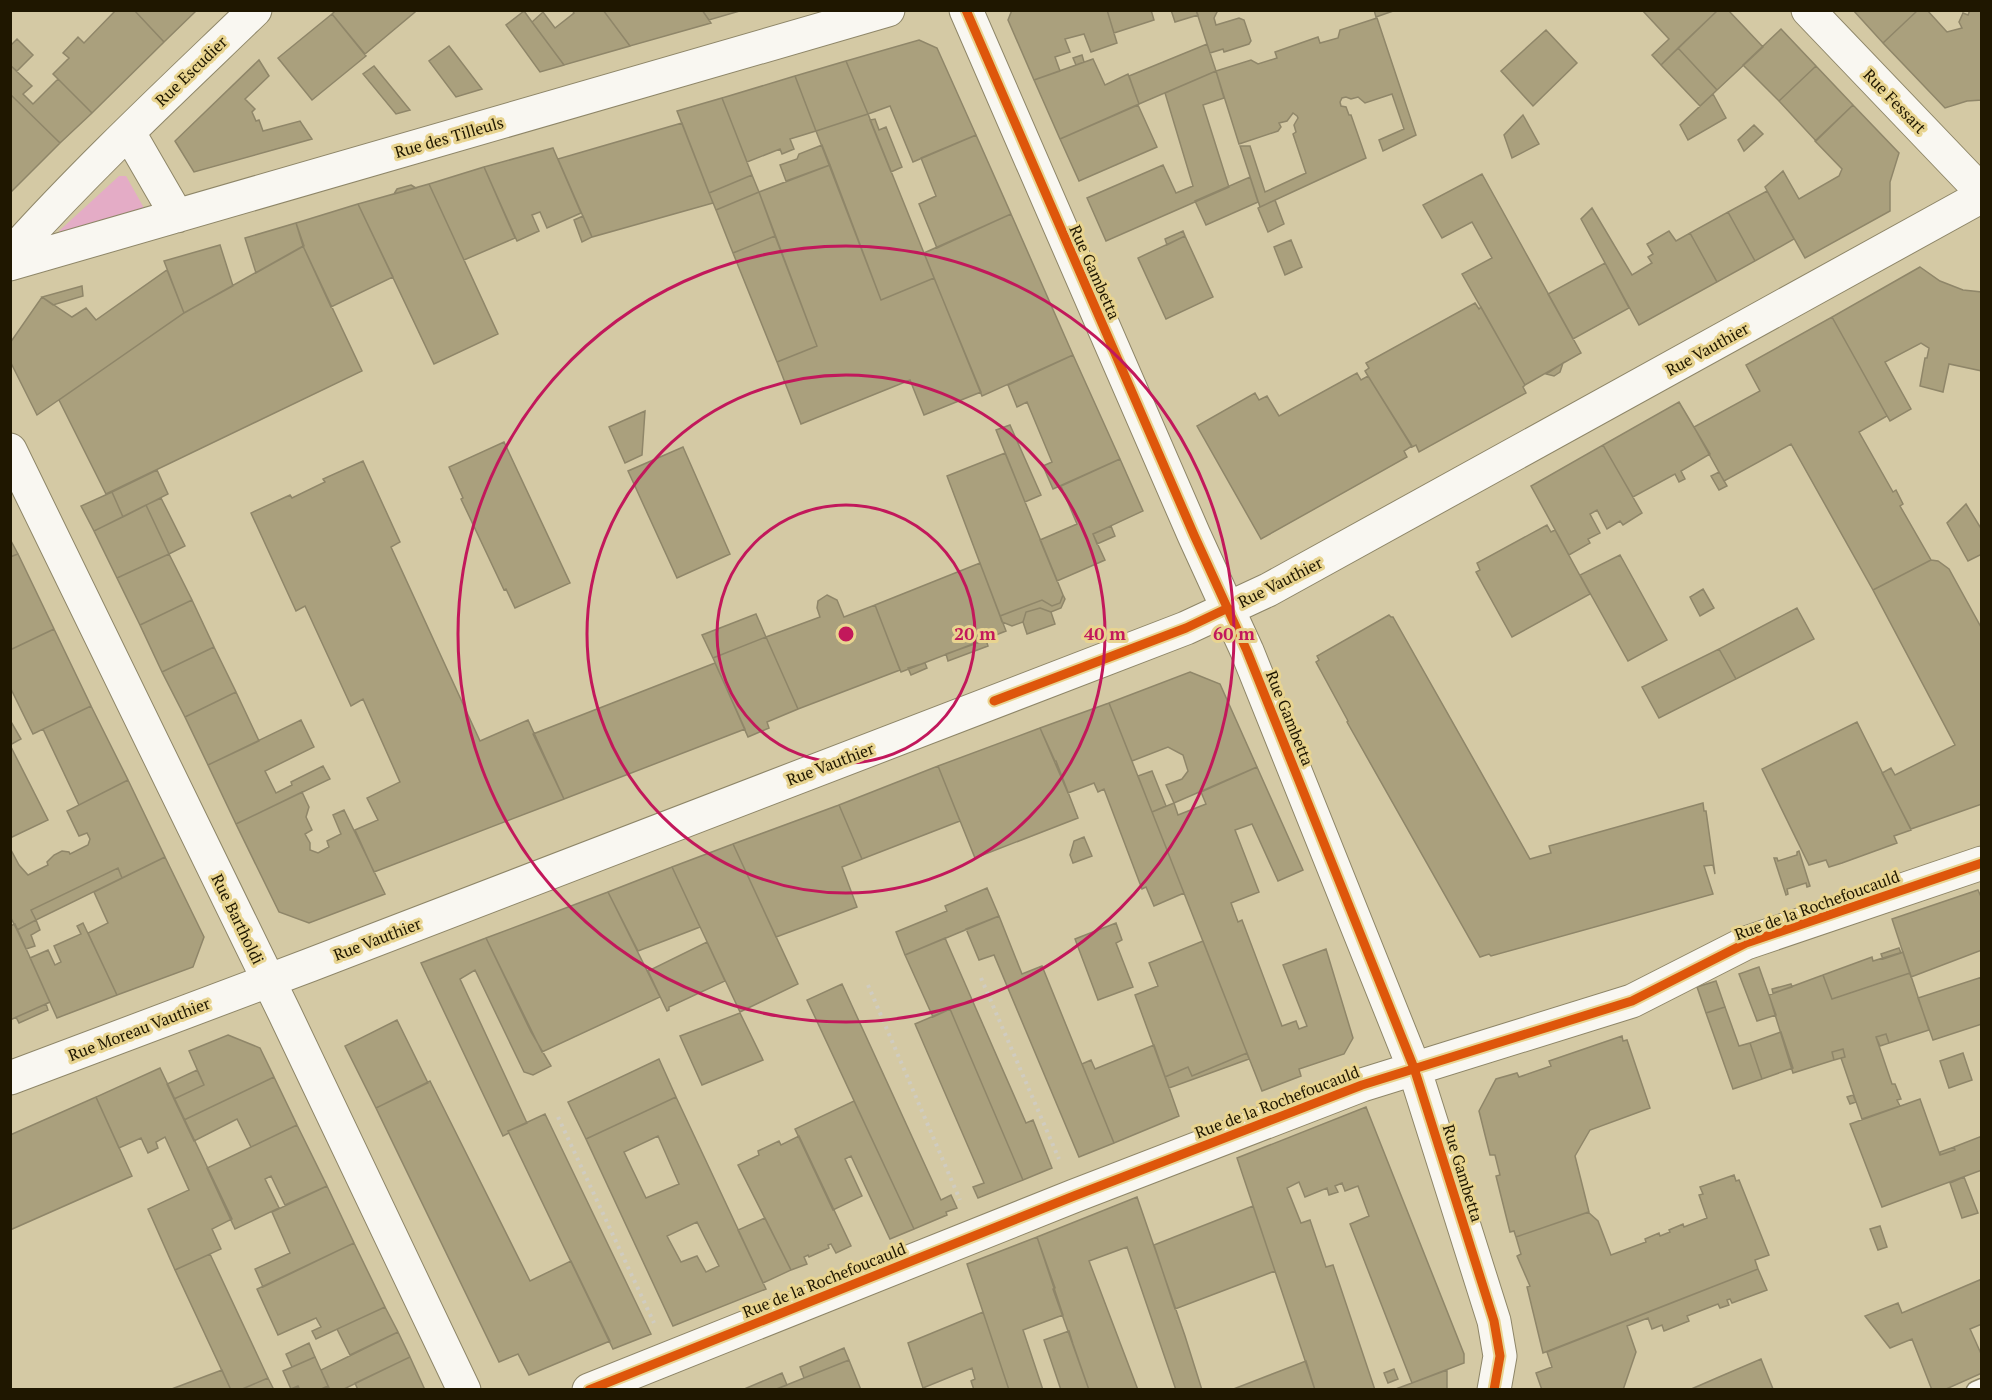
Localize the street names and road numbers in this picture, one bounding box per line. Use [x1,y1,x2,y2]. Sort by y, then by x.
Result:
street label: Rue Escudier [150,31,232,111]
street label: Rue Fessart [1859,64,1931,138]
street label: Rue des Tilleuls [392,111,506,163]
street label: Rue Gambetta [1064,221,1126,323]
street label: Rue Vauthier [1661,317,1753,381]
street label: Rue Vauthier [1234,551,1327,613]
street label: Rue Gambetta [1261,667,1319,769]
street label: Rue Vauthier [783,737,878,791]
street label: Rue de la Rochefoucauld [1731,865,1903,945]
street label: Rue Bartholdi [207,870,269,968]
street label: Rue Vauthier [330,912,425,966]
street label: Rue Moreau Vauthier [65,992,214,1066]
street label: Rue de la Rochefoucauld [1192,1060,1362,1143]
street label: Rue Gambetta [1438,1122,1488,1224]
street label: Rue de la Rochefoucauld [739,1237,909,1323]

